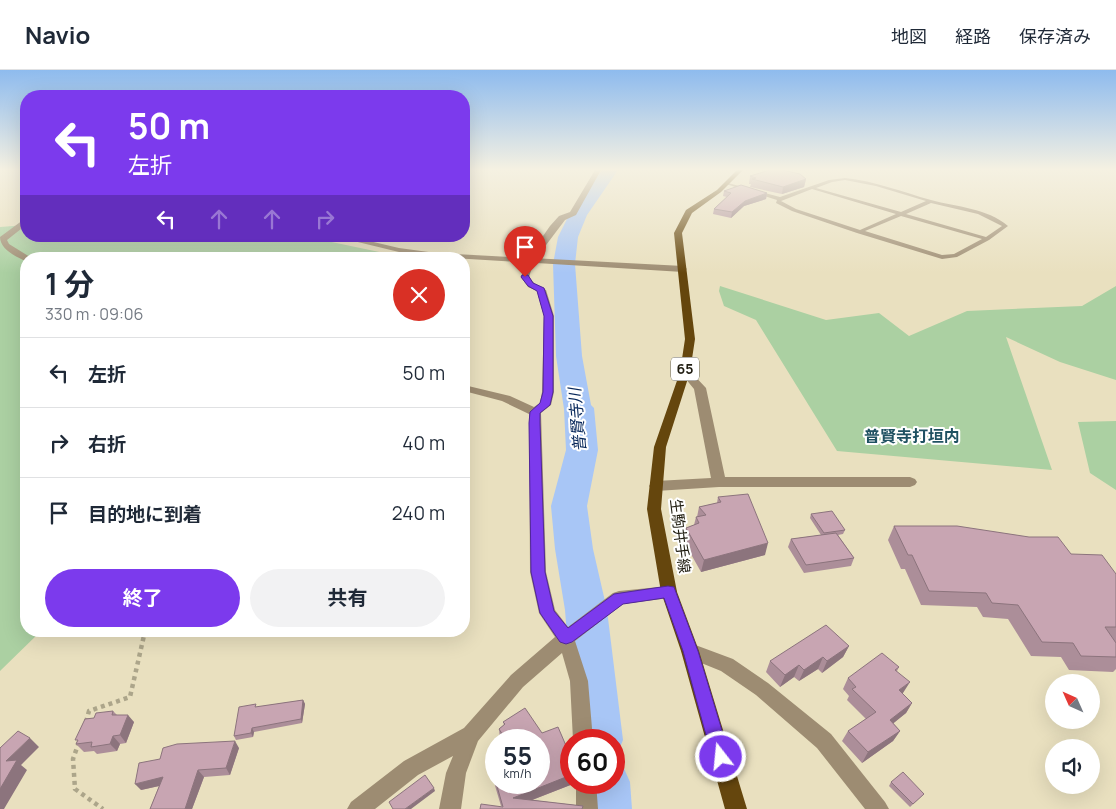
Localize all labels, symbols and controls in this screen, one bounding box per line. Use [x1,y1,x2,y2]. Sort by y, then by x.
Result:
text: Navio [25,18,90,51]
text: 地図 [891,24,927,48]
text: 経路 [955,24,991,48]
text: 保存済み [1019,24,1091,48]
text: 50 m [128,102,210,150]
icon: left [45,110,110,175]
text: 左折 [128,150,172,180]
icon: left [152,205,180,233]
icon: ahead [205,205,233,233]
icon: ahead [258,205,286,233]
icon: right [311,205,339,233]
pin [504,226,546,277]
icon: arrive [511,233,539,261]
text: 1 分 [45,263,94,304]
button: close [393,269,445,321]
text: 330 m · 09:06 [45,303,143,325]
road number: 65 [671,358,699,380]
icon: left [45,359,73,387]
text: 50 m [403,360,445,386]
text: 左折 [88,361,126,387]
water label: 普賢寺川 [563,385,591,453]
district label: 普賢寺打垣内 [864,425,960,447]
icon: right [45,429,73,457]
text: 40 m [402,430,445,456]
text: 右折 [88,431,126,457]
street label: 生駒井手線 [666,497,695,574]
icon: arrive [45,499,73,527]
text: 240 m [392,500,445,526]
text: 目的地に到着 [88,501,202,527]
button: 終了 [45,569,240,627]
button: 共有 [250,569,445,627]
north arrow [1045,674,1100,729]
map controls [1045,674,1100,794]
speed limit sign: 60 [560,729,625,794]
position arrow [694,730,746,782]
text: 55 [503,738,532,773]
button: sound [1045,739,1100,794]
text: km/h [504,765,531,782]

